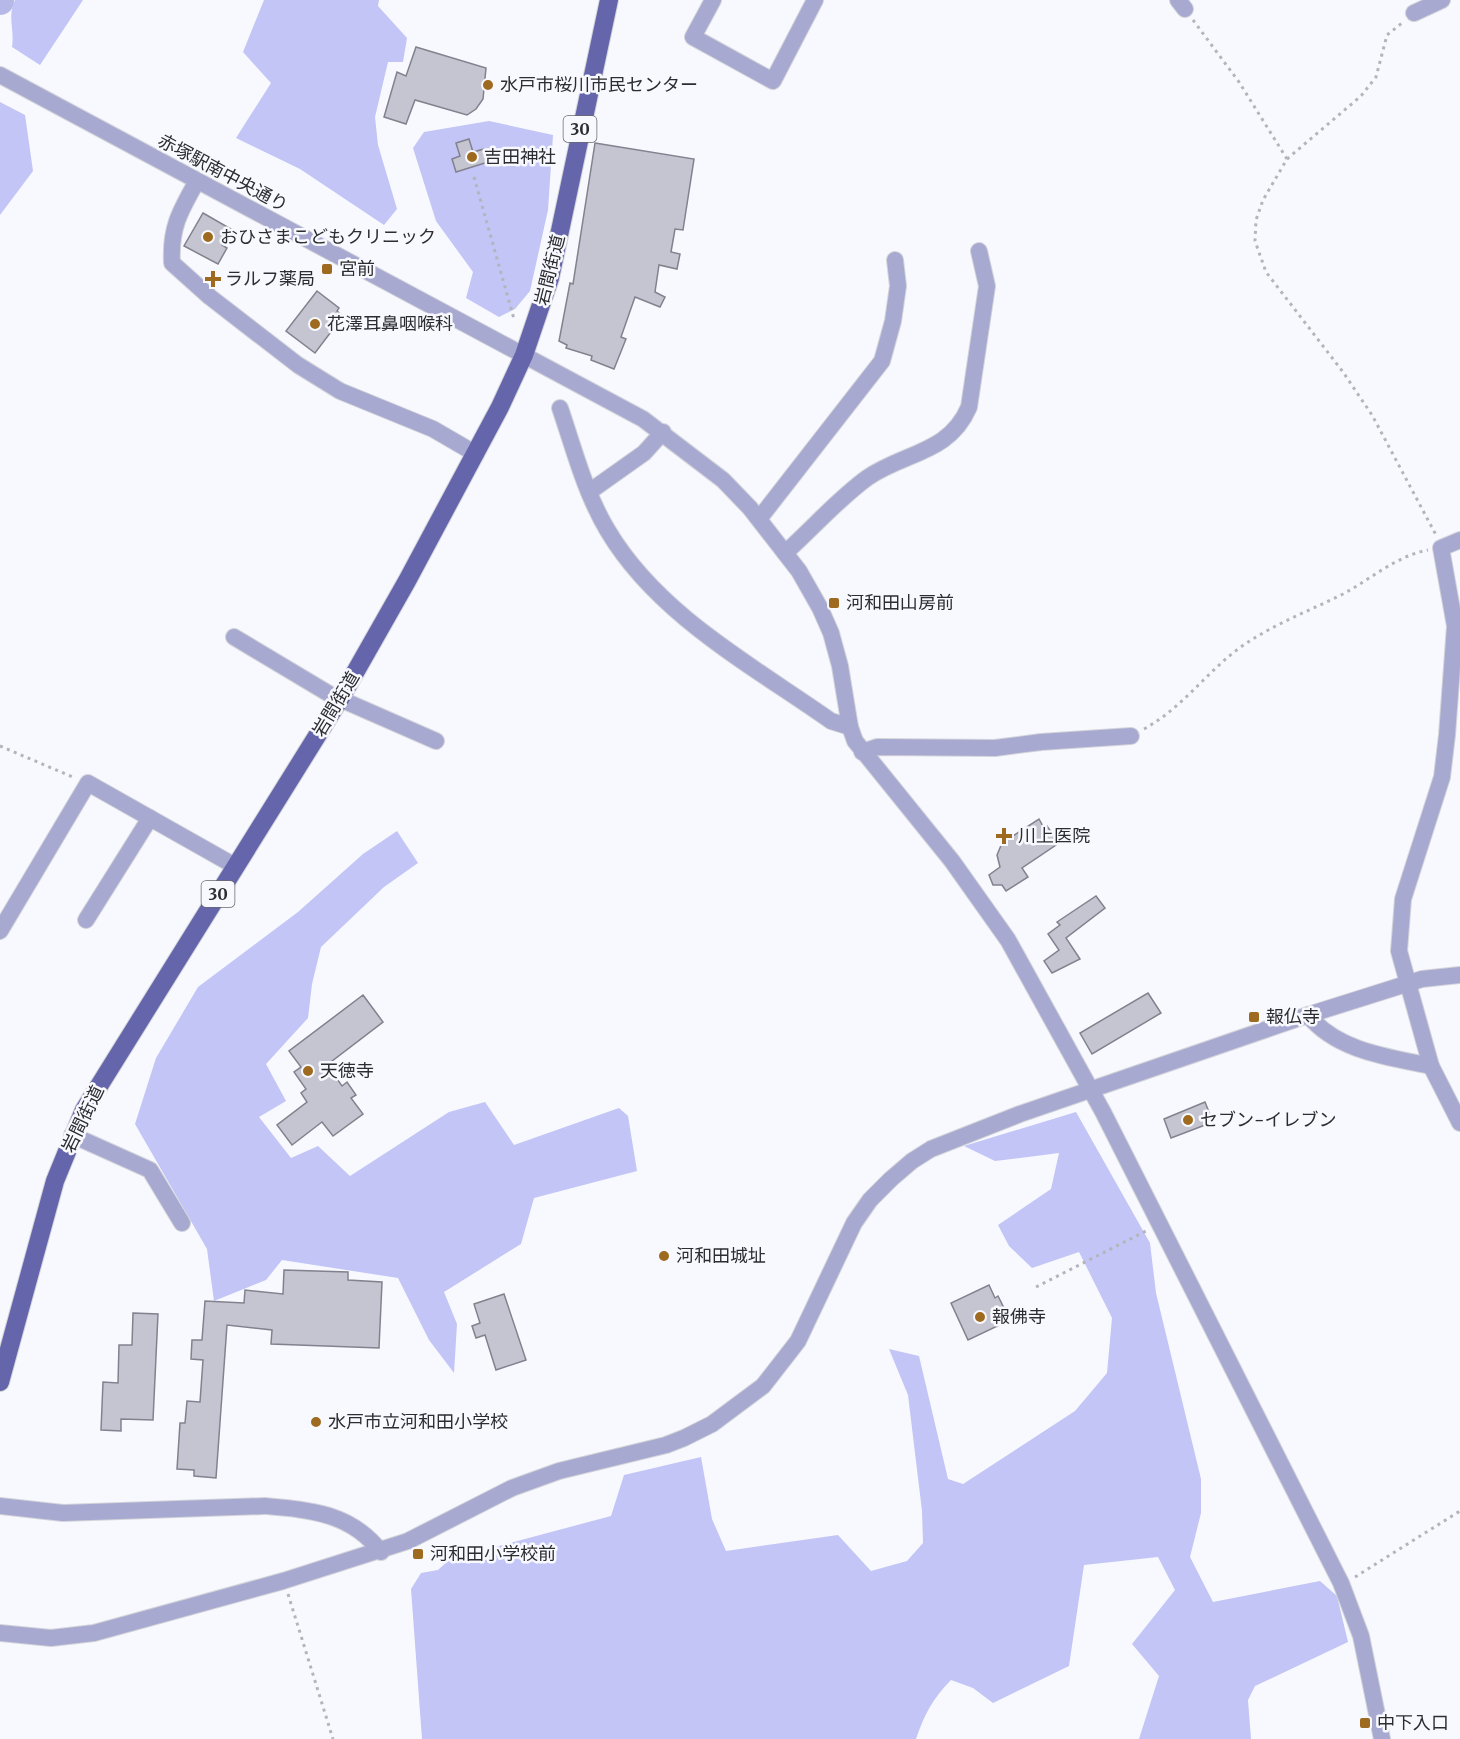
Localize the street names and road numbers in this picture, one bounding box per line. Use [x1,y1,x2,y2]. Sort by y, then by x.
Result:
road number: 30 [564,116,596,142]
street label: 赤塚駅南中央通り [154,129,292,217]
street label: 岩間街道 [530,232,569,308]
street label: 岩間街道 [307,667,364,741]
road number: 30 [202,881,234,907]
street label: 岩間街道 [56,1081,109,1156]

